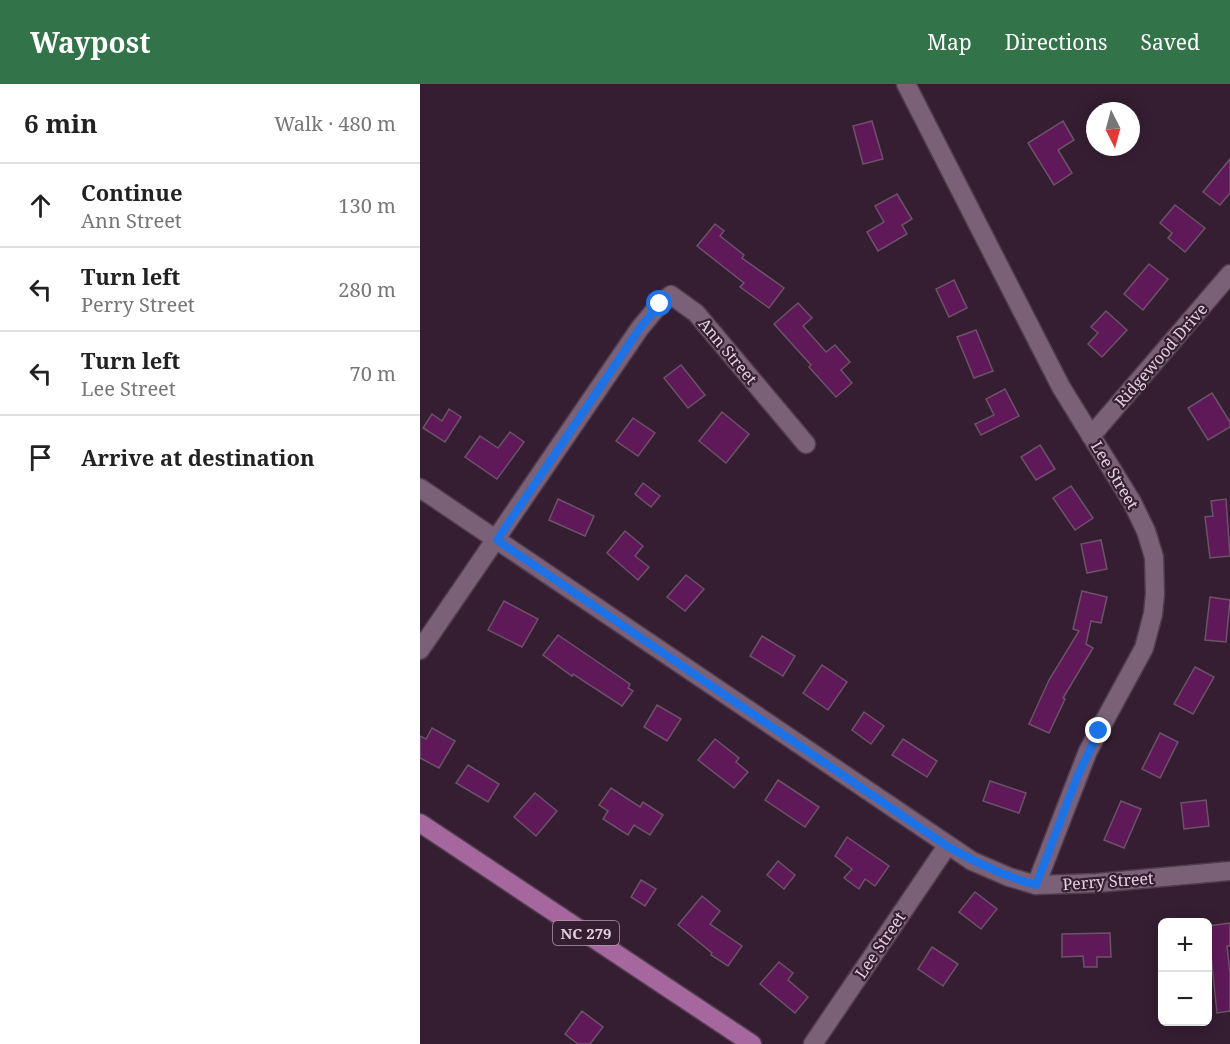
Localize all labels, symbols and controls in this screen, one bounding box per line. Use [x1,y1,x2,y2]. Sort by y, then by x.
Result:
text: Waypost [30,23,151,61]
text: Map [927,28,972,56]
text: Directions [1005,28,1107,56]
text: Saved [1140,28,1200,56]
north arrow [1086,102,1140,156]
text: 6 min [24,105,98,141]
text: Walk · 480 m [274,110,396,137]
text: Continue [81,177,183,207]
icon: ahead [24,189,57,222]
text: 130 m [338,192,396,219]
text: Ann Street [81,207,182,234]
text: Turn left [81,261,180,291]
icon: left [24,273,57,306]
text: 280 m [338,276,396,303]
route start [646,290,672,316]
text: Perry Street [81,291,195,318]
street label: Ridgewood Drive [1110,298,1212,412]
street label: Ann Street [694,313,763,389]
text: Turn left [81,345,180,375]
icon: left [24,357,57,390]
text: 70 m [350,360,396,387]
text: Lee Street [81,375,176,402]
street label: Lee Street [1086,437,1144,513]
icon: arrive [24,441,57,474]
text: Arrive at destination [81,442,315,472]
route end [1085,717,1111,743]
street label: Perry Street [1062,867,1155,895]
street label: Lee Street [850,907,911,983]
map controls [1158,918,1212,1026]
button: + [1158,918,1212,972]
road number: NC 279 [553,921,619,945]
button: − [1158,972,1212,1026]

